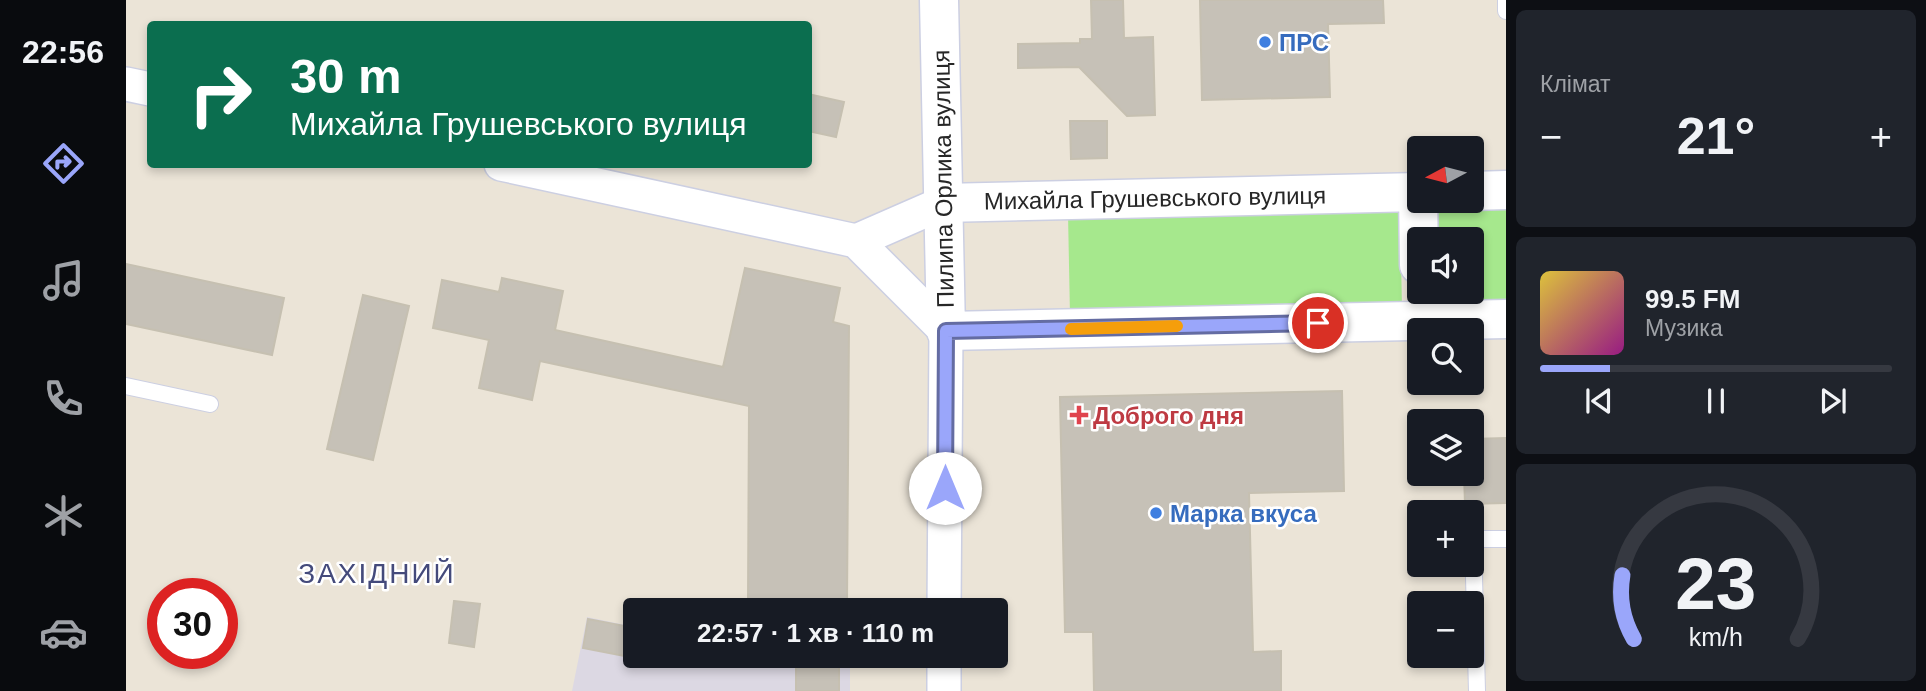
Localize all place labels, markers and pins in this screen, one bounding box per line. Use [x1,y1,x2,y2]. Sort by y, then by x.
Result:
place label: ПРС [1279,29,1329,56]
marker: ПРС [1257,34,1273,50]
pin [1288,293,1348,353]
place label: Доброго дня [1093,402,1244,429]
marker: Доброго дня [1071,407,1087,423]
place label: Марка вкуса [1170,500,1317,527]
marker: Марка вкуса [1148,505,1164,521]

